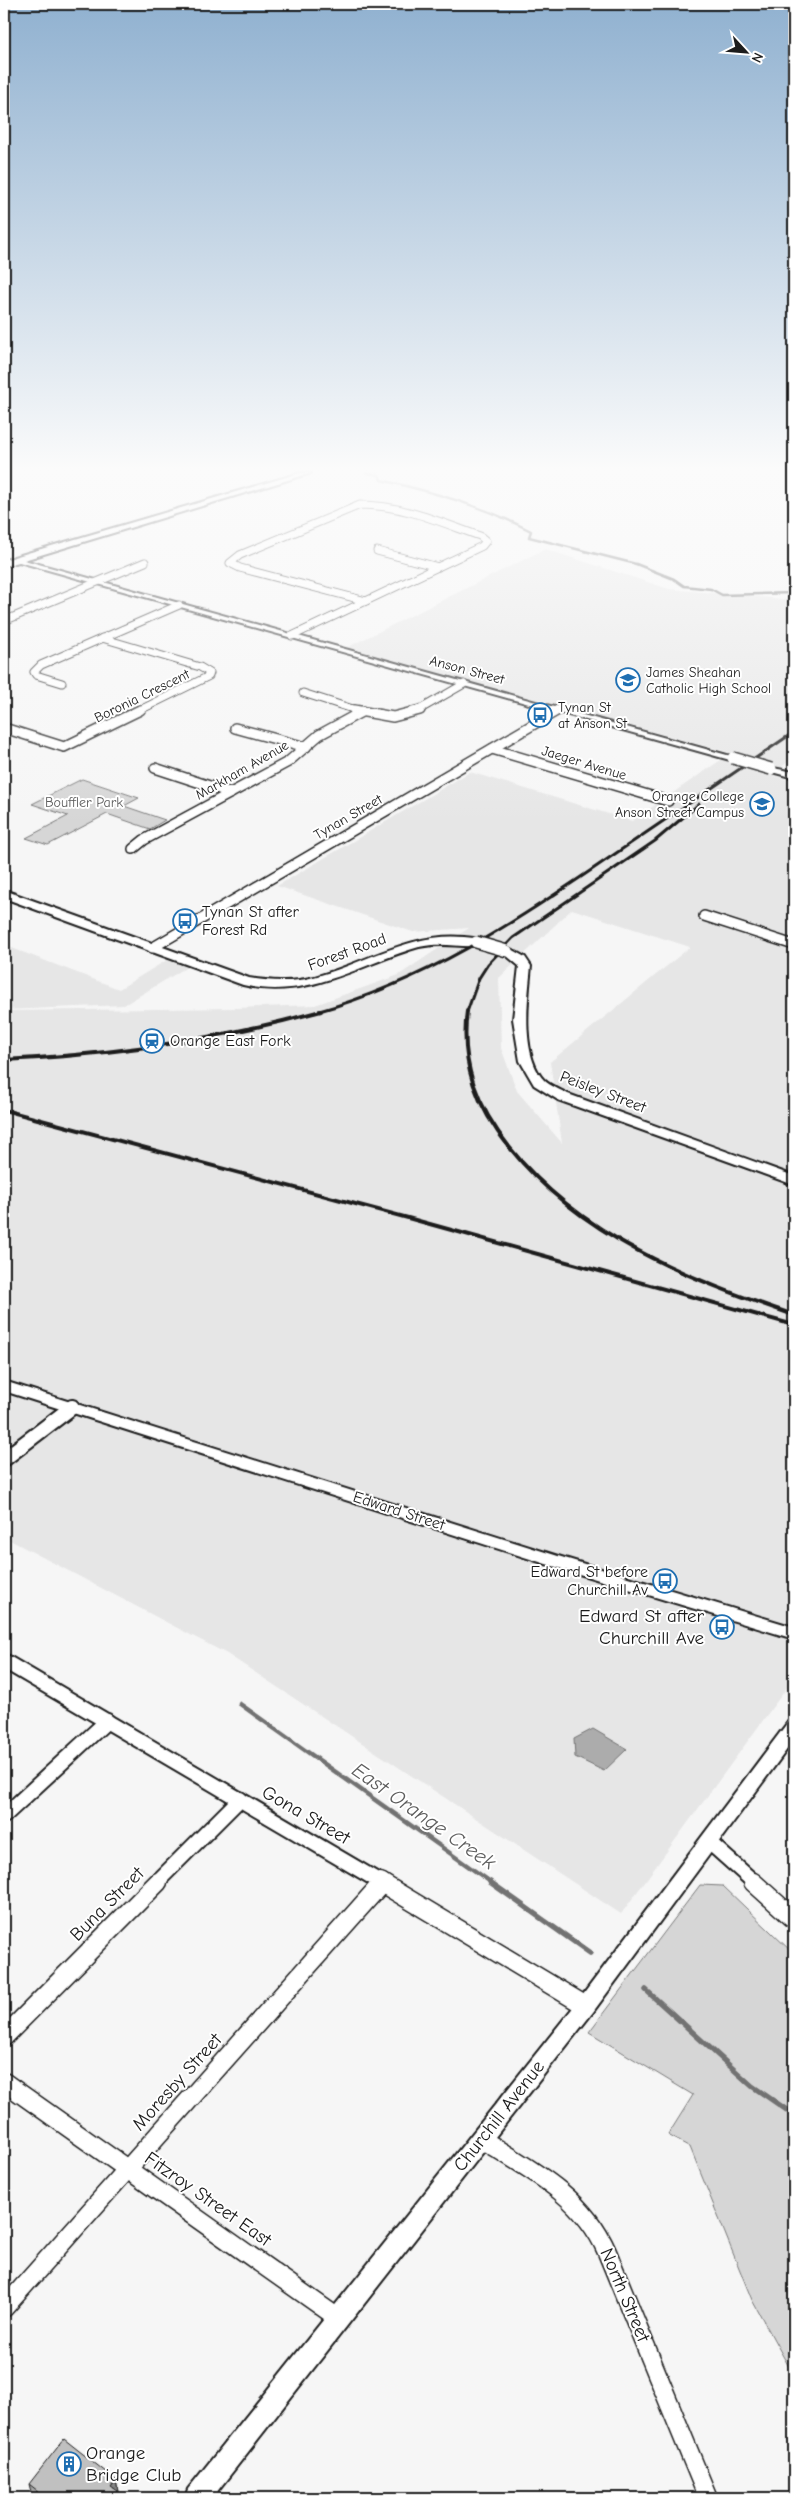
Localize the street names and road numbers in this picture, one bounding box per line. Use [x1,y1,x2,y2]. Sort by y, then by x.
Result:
street label: Anson Street [428,652,507,688]
street label: Boronia Crescent [92,665,193,726]
street label: Markham Avenue [192,736,292,804]
street label: Jaeger Avenue [539,742,629,784]
street label: Tynan Street [311,790,386,843]
street label: Forest Road [305,930,389,974]
street label: Peisley Street [557,1067,649,1117]
street label: Edward Street [351,1488,448,1534]
street label: Gona Street [258,1781,354,1849]
street label: Buna Street [65,1862,149,1946]
street label: Moresby Street [128,2028,227,2135]
street label: Churchill Avenue [449,2056,549,2176]
street label: Fitzroy Street East [140,2147,276,2251]
street label: North Street [595,2245,655,2346]

